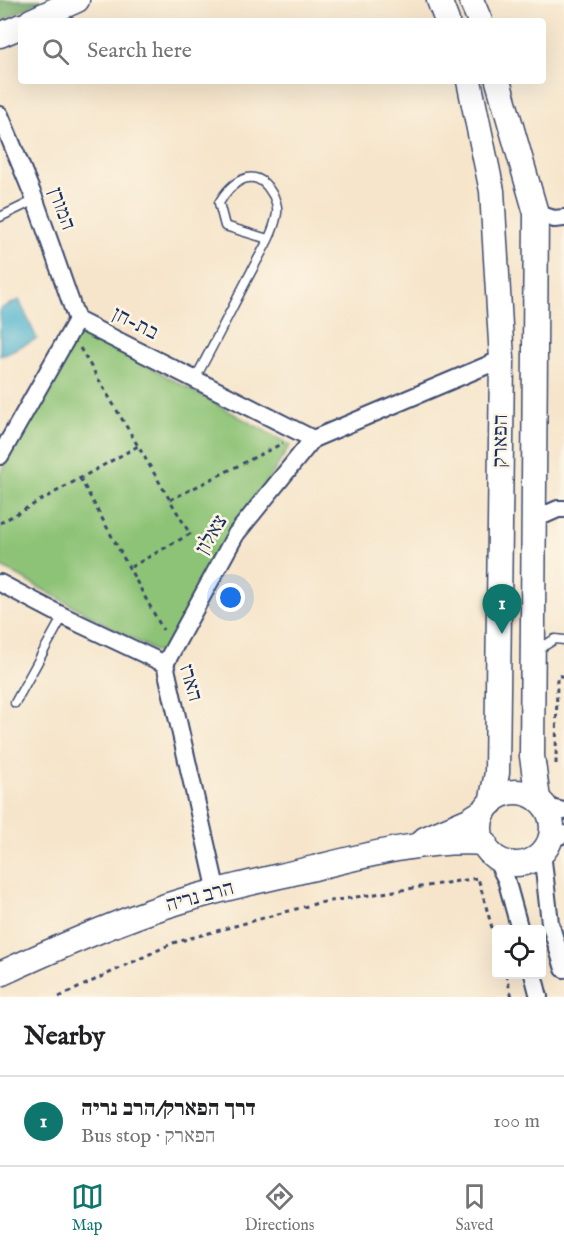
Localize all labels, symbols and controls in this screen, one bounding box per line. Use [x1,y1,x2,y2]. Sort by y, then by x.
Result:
search box [18,18,546,84]
icon: search [39,35,72,68]
text: Search here [87,37,192,65]
street label: המורן [41,184,81,234]
street label: בת-חן [107,301,163,347]
street label: הפארק [487,414,515,468]
street label: צאלון [190,510,234,560]
your location [216,583,245,612]
pin: 1 [482,584,522,634]
street label: הארז [172,661,208,705]
street label: הרב נריה [163,875,237,919]
map controls [492,925,546,979]
button: locate [492,925,546,979]
text: Nearby [24,1020,105,1053]
text: דרך הפארק/הרב נריה [81,1095,256,1123]
text: 1 [40,1109,47,1134]
text: 100 m [493,1109,540,1134]
text: Bus stop · הפארק [81,1124,215,1149]
tab: Map [71,1180,104,1236]
tab: Directions [245,1180,314,1236]
tab: Saved [456,1180,493,1236]

